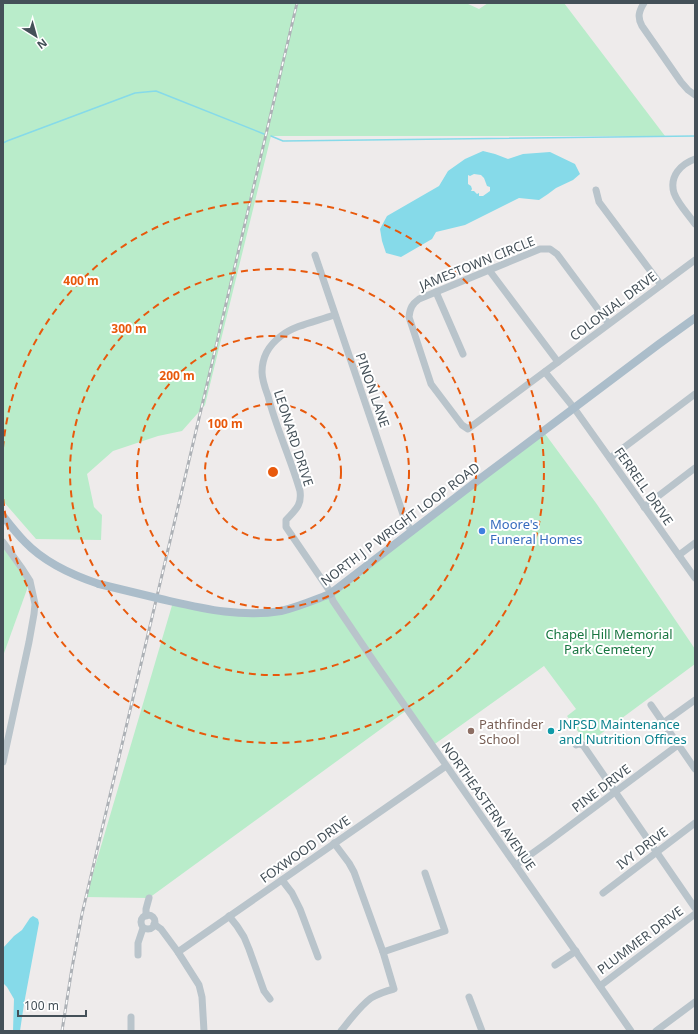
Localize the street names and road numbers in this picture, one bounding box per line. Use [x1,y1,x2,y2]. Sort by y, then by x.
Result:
street label: JAMESTOWN CIRCLE [415,232,538,295]
street label: COLONIAL DRIVE [566,267,660,345]
street label: PINON LANE [352,350,394,430]
street label: LEONARD DRIVE [270,387,318,489]
street label: FERRELL DRIVE [610,443,678,529]
street label: NORTH J P WRIGHT LOOP ROAD [317,458,483,590]
street label: NORTHEASTERN AVENUE [438,738,540,874]
street label: PINE DRIVE [568,760,634,816]
street label: FOXWOOD DRIVE [256,811,354,887]
street label: IVY DRIVE [613,823,671,873]
street label: PLUMMER DRIVE [593,902,687,978]

